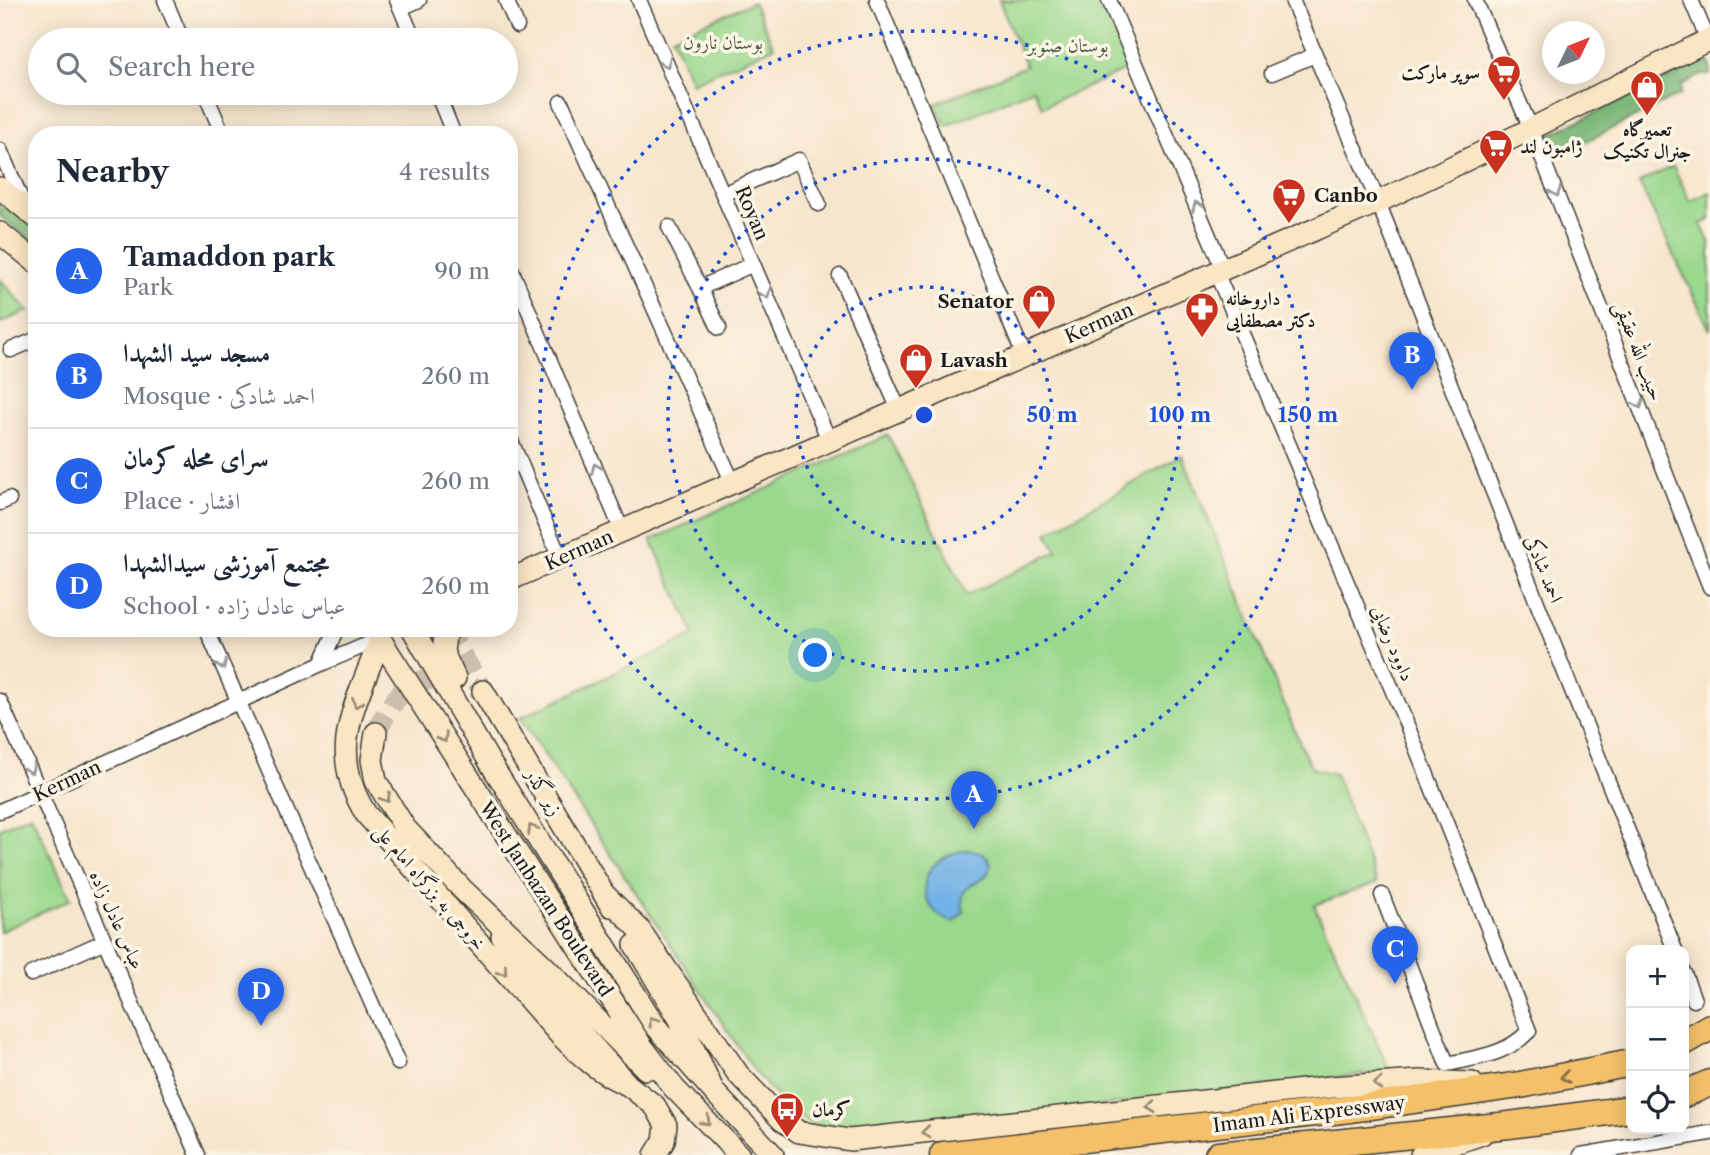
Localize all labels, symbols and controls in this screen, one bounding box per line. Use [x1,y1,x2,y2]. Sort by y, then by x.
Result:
north arrow [1542,21,1605,84]
search box [28,28,518,105]
park label: بوستان نارون [683,31,763,55]
park label: بوستان صنوبر [1026,34,1108,58]
icon: search [52,48,90,86]
text: Search here [108,51,255,83]
supermarket icon: سوپر مارکت [1485,53,1523,102]
one-way arrow [658,55,672,68]
place label: سوپر مارکت [1401,61,1480,85]
shop icon: تعمیرگاه جنرال تکنیک [1628,68,1666,117]
place label: تعمیرگاه جنرال تکنیک [1603,118,1691,163]
supermarket icon: ژامبون لند [1477,127,1515,176]
place label: ژامبون لند [1520,135,1583,159]
text: Nearby [56,153,169,190]
text: 4 results [399,158,490,186]
supermarket icon: Canbo [1270,176,1308,225]
street label: Royan [730,182,774,244]
place label: Canbo [1314,184,1378,207]
one-way arrow [1548,186,1562,198]
one-way arrow [1191,201,1205,213]
text: Tamaddon park [123,241,335,273]
text: A [70,257,88,285]
text: 90 m [434,257,490,285]
text: Park [123,273,173,301]
shop icon: Senator [1020,282,1058,331]
one-way arrow [758,287,772,299]
place label: داروخانه دکتر مصطفایی [1225,287,1316,333]
place label: Senator [937,290,1015,313]
pharmacy icon: داروخانه دکتر مصطفایی [1183,290,1221,339]
street label: حبیب الله عقیقی [1608,297,1671,405]
street label: Kerman [1061,298,1137,348]
pin: B [1389,332,1435,390]
text: مسجد سید الشهدا [123,337,270,369]
shop icon: Lavash [897,341,935,390]
place label: Lavash [940,349,1008,372]
text: B [70,362,88,390]
text: 260 m [421,362,490,390]
text: Mosque · احمد شادکی [123,382,315,410]
one-way arrow [1630,397,1644,409]
text: 50 m [1026,402,1078,427]
text: 100 m [1149,402,1211,427]
text: 150 m [1278,402,1338,427]
centre of rings [912,403,936,427]
text: سرای محله کرمان [123,442,269,474]
one-way arrow [590,463,604,475]
text: C [70,467,88,495]
text: 260 m [421,467,490,495]
text: Place · افشار [123,487,240,515]
street label: Kerman [541,525,617,575]
street label: احمد شادکی [1520,532,1568,606]
text: مجتمع آموزشی سیدالشهدا [123,547,329,579]
text: D [69,572,89,600]
text: 260 m [421,572,490,600]
text: School · عباس عادل زاده [123,592,345,620]
street label: داوود رضایی [1365,601,1419,685]
your location [798,638,832,672]
one-way arrow [214,658,228,670]
one-way arrow [351,697,365,709]
one-way arrow [435,731,448,744]
street label: Kerman [29,755,105,807]
street label: زیر گذر [520,761,569,820]
one-way arrow [22,762,36,775]
pin: A [951,771,997,829]
one-way arrow [378,790,391,803]
street label: West Janbazan Boulevard [474,796,618,1001]
street label: خروجی به بزرگراه امام علی [365,819,492,958]
one-way arrow [527,824,540,837]
street label: عباس عادل زاده [85,867,149,973]
pin: C [1372,926,1418,984]
map controls [1626,945,1689,1134]
button: + [1626,945,1689,1008]
one-way arrow [495,963,507,976]
pin: D [238,968,284,1026]
button: − [1626,1008,1689,1071]
one-way arrow [649,1016,661,1029]
one-way arrow [1559,1069,1570,1084]
button: locate [1626,1071,1689,1134]
one-way arrow [1372,1076,1383,1091]
bus stop icon: کرمان [768,1090,806,1139]
street label: Imam Ali Expressway [1212,1091,1407,1137]
place label: کرمان [812,1098,851,1121]
one-way arrow [1146,1099,1158,1114]
one-way arrow [698,1113,711,1126]
one-way arrow [920,1124,932,1139]

